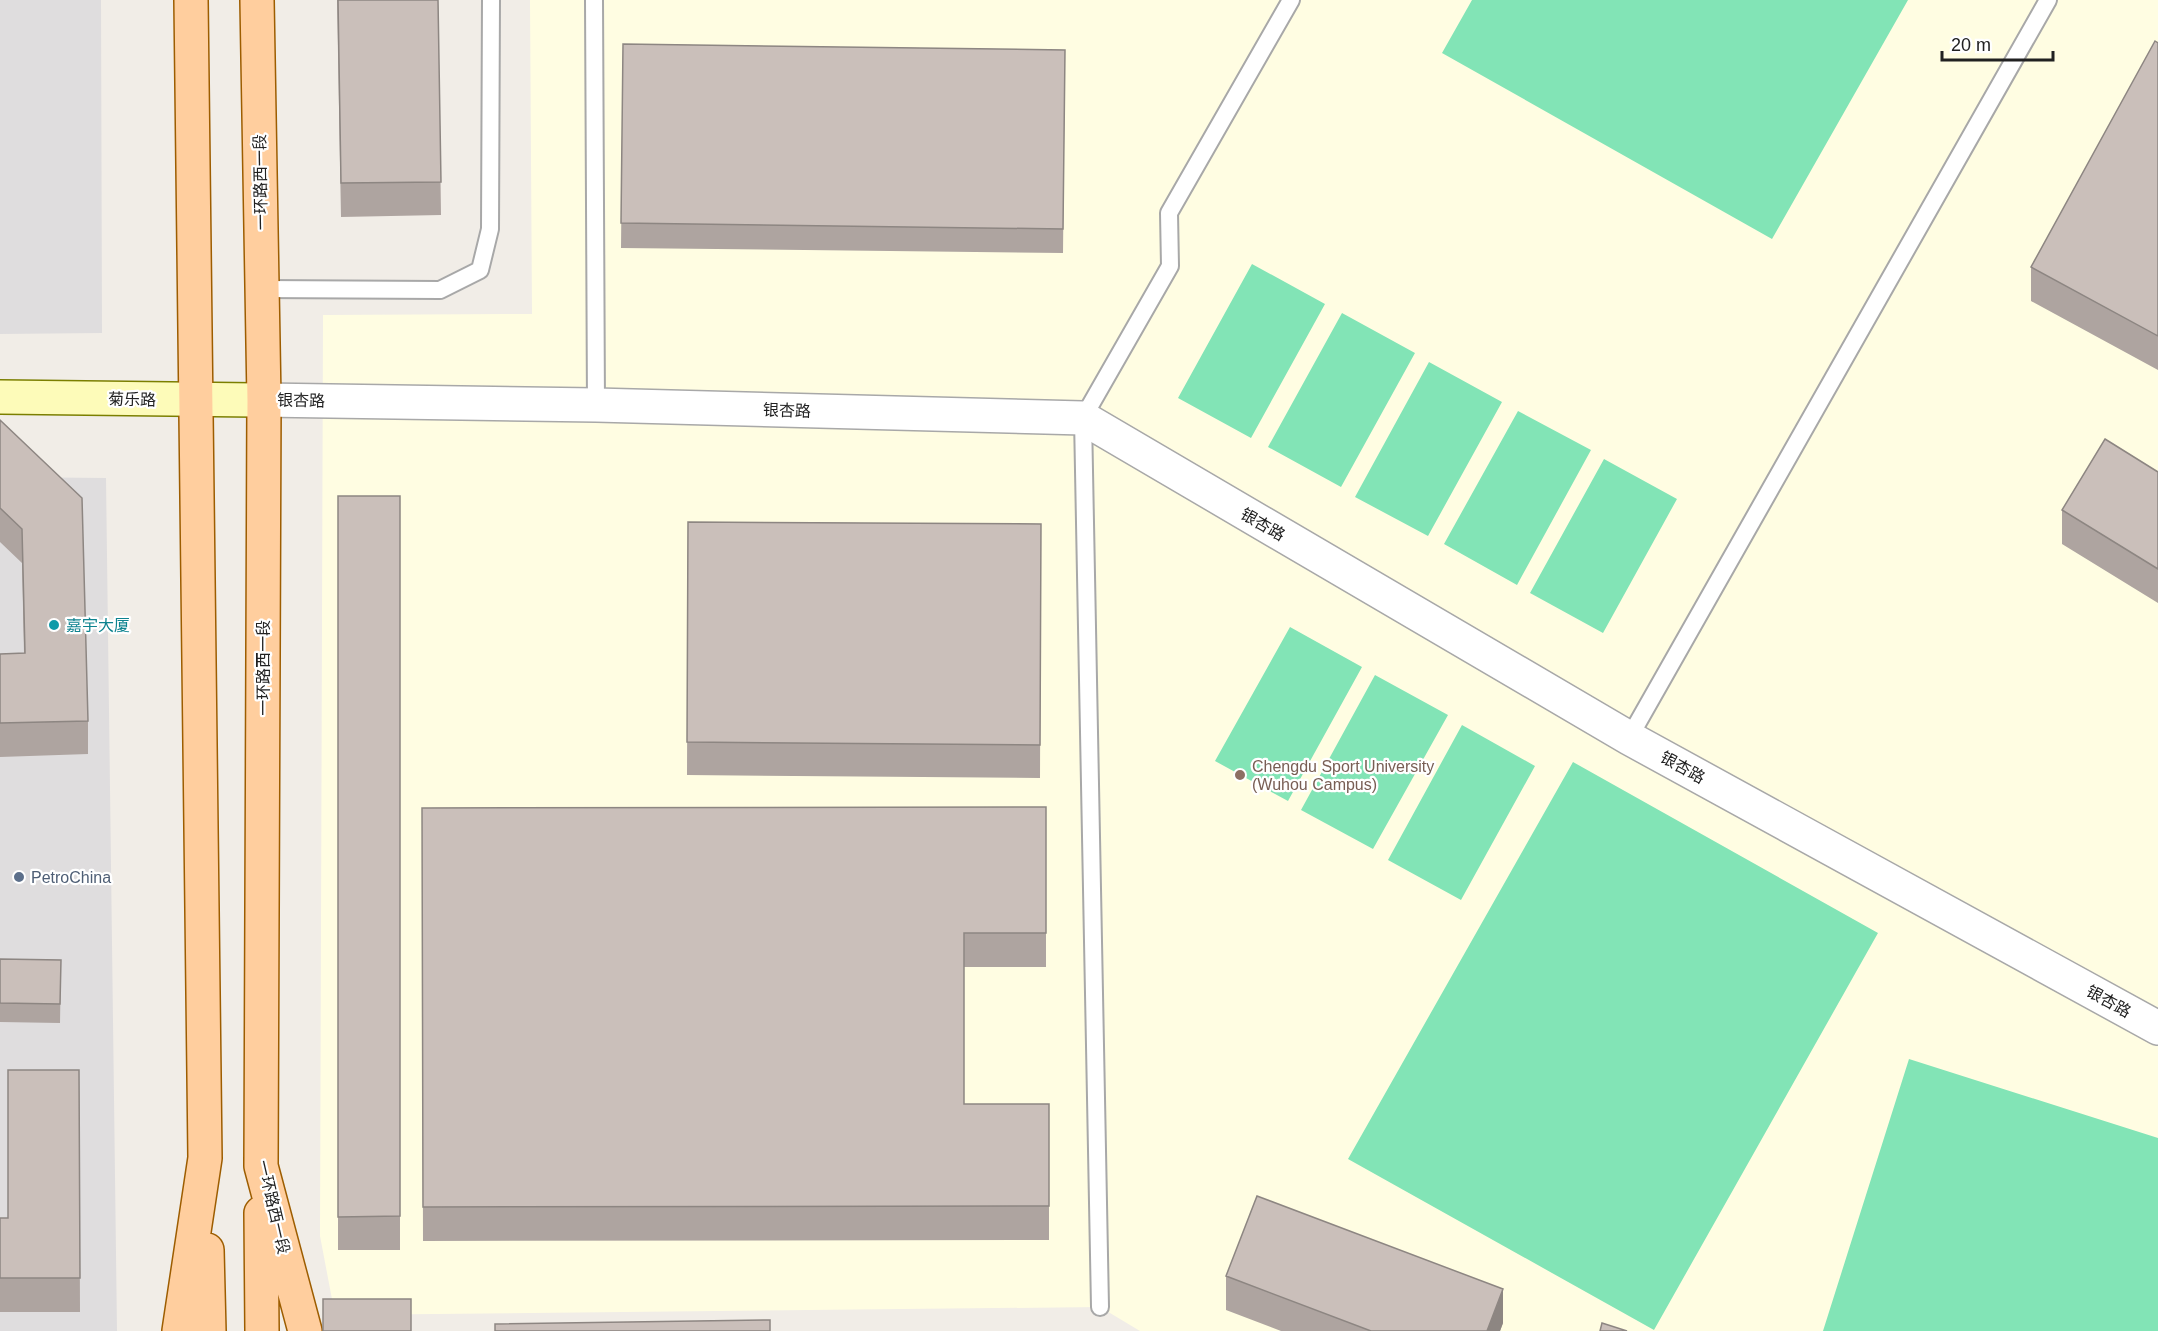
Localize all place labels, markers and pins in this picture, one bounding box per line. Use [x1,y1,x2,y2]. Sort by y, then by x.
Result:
place label: 嘉宇大厦 [66,617,130,634]
marker: 嘉宇大厦 [47,618,61,632]
place label: Chengdu Sport University (Wuhou Campus) [1252,758,1434,793]
marker: Chengdu Sport University (Wuhou Campus) [1233,768,1247,782]
place label: PetroChina [31,869,111,886]
marker: PetroChina [12,870,26,884]

